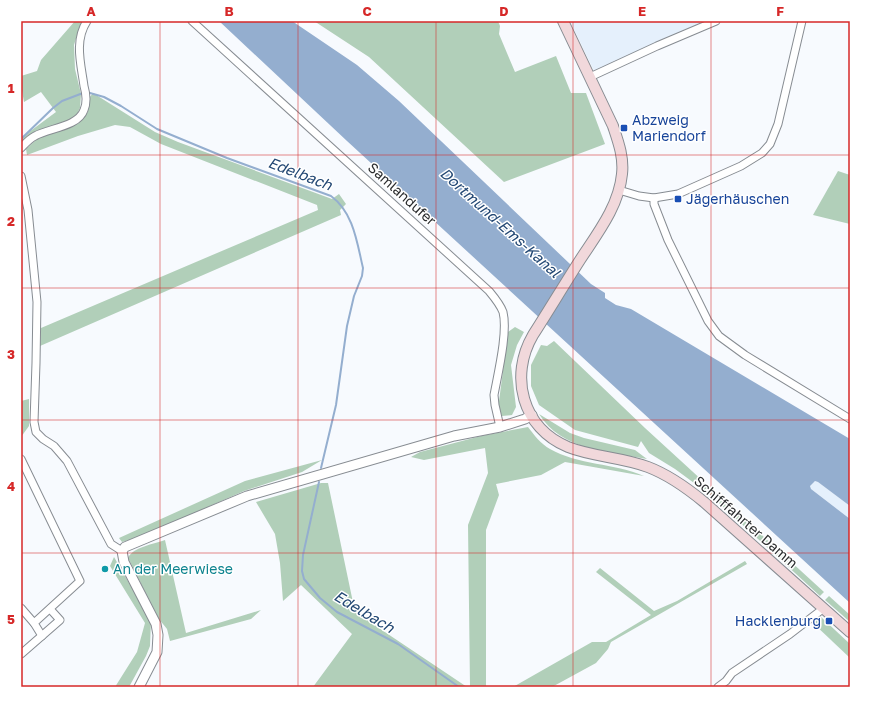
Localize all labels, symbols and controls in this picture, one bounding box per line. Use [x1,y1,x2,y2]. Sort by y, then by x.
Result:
text: A [86,3,96,19]
text: B [224,3,234,19]
text: C [362,3,372,19]
text: D [499,3,509,19]
text: E [638,3,646,19]
text: F [776,3,784,19]
text: 1 [8,80,15,96]
place label: Abzweig Mariendorf [632,111,706,144]
marker: Abzweig Mariendorf [619,123,629,133]
water label: Edelbach [266,153,335,194]
street label: Samlandufer [365,159,440,229]
water label: Dortmund-Ems-Kanal [437,164,565,282]
place label: Jägerhäuschen [686,190,789,207]
marker: Jägerhäuschen [673,194,683,204]
text: 2 [7,213,15,229]
text: 3 [7,346,15,362]
street label: Schifffahrter Damm [691,472,802,571]
text: 4 [7,478,15,494]
place label: An der Meerwiese [113,560,233,577]
marker: An der Meerwiese [100,564,110,574]
water label: Edelbach [331,586,398,636]
text: 5 [7,611,15,627]
place label: Hacklenburg [735,612,821,629]
marker: Hacklenburg [824,616,834,626]

